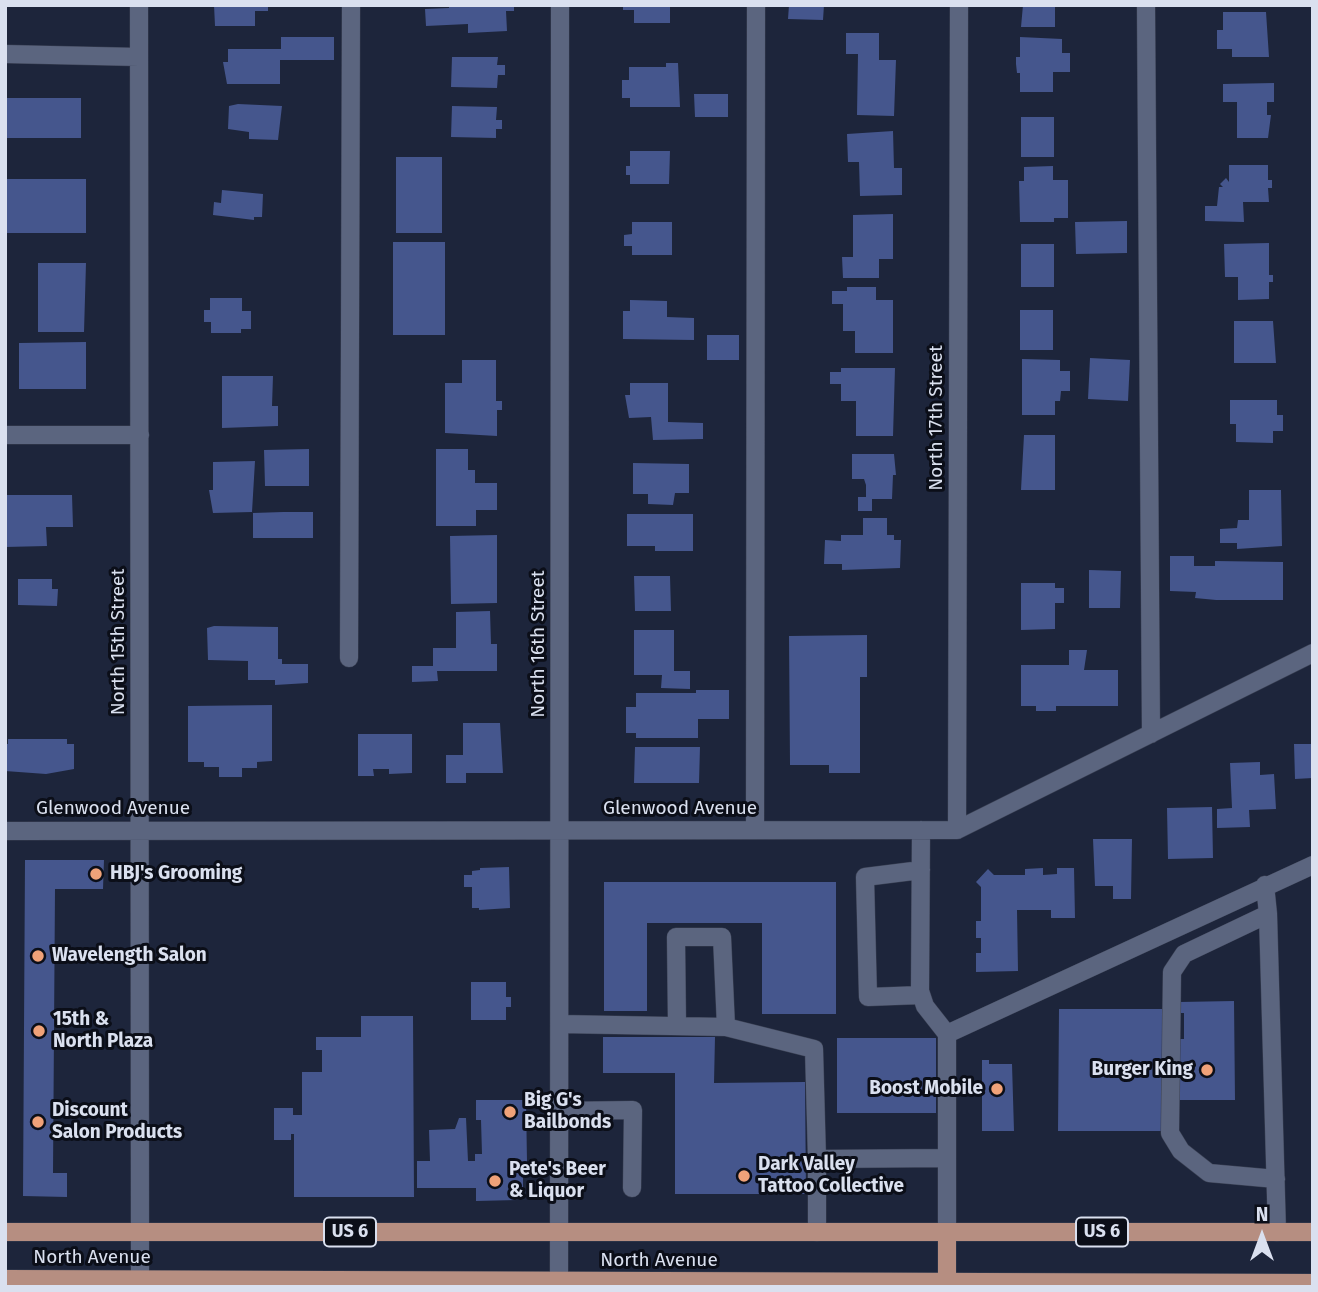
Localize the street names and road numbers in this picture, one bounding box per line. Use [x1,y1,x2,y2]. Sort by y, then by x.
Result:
street label: North 17th Street [926,345,948,491]
street label: North 15th Street [108,569,130,715]
street label: North 16th Street [528,570,550,718]
street label: Glenwood Avenue [36,798,190,820]
street label: Glenwood Avenue [603,798,757,820]
road number: US 6 [324,1218,376,1246]
road number: US 6 [1076,1218,1128,1246]
street label: North Avenue [33,1247,151,1269]
street label: North Avenue [600,1250,718,1272]

